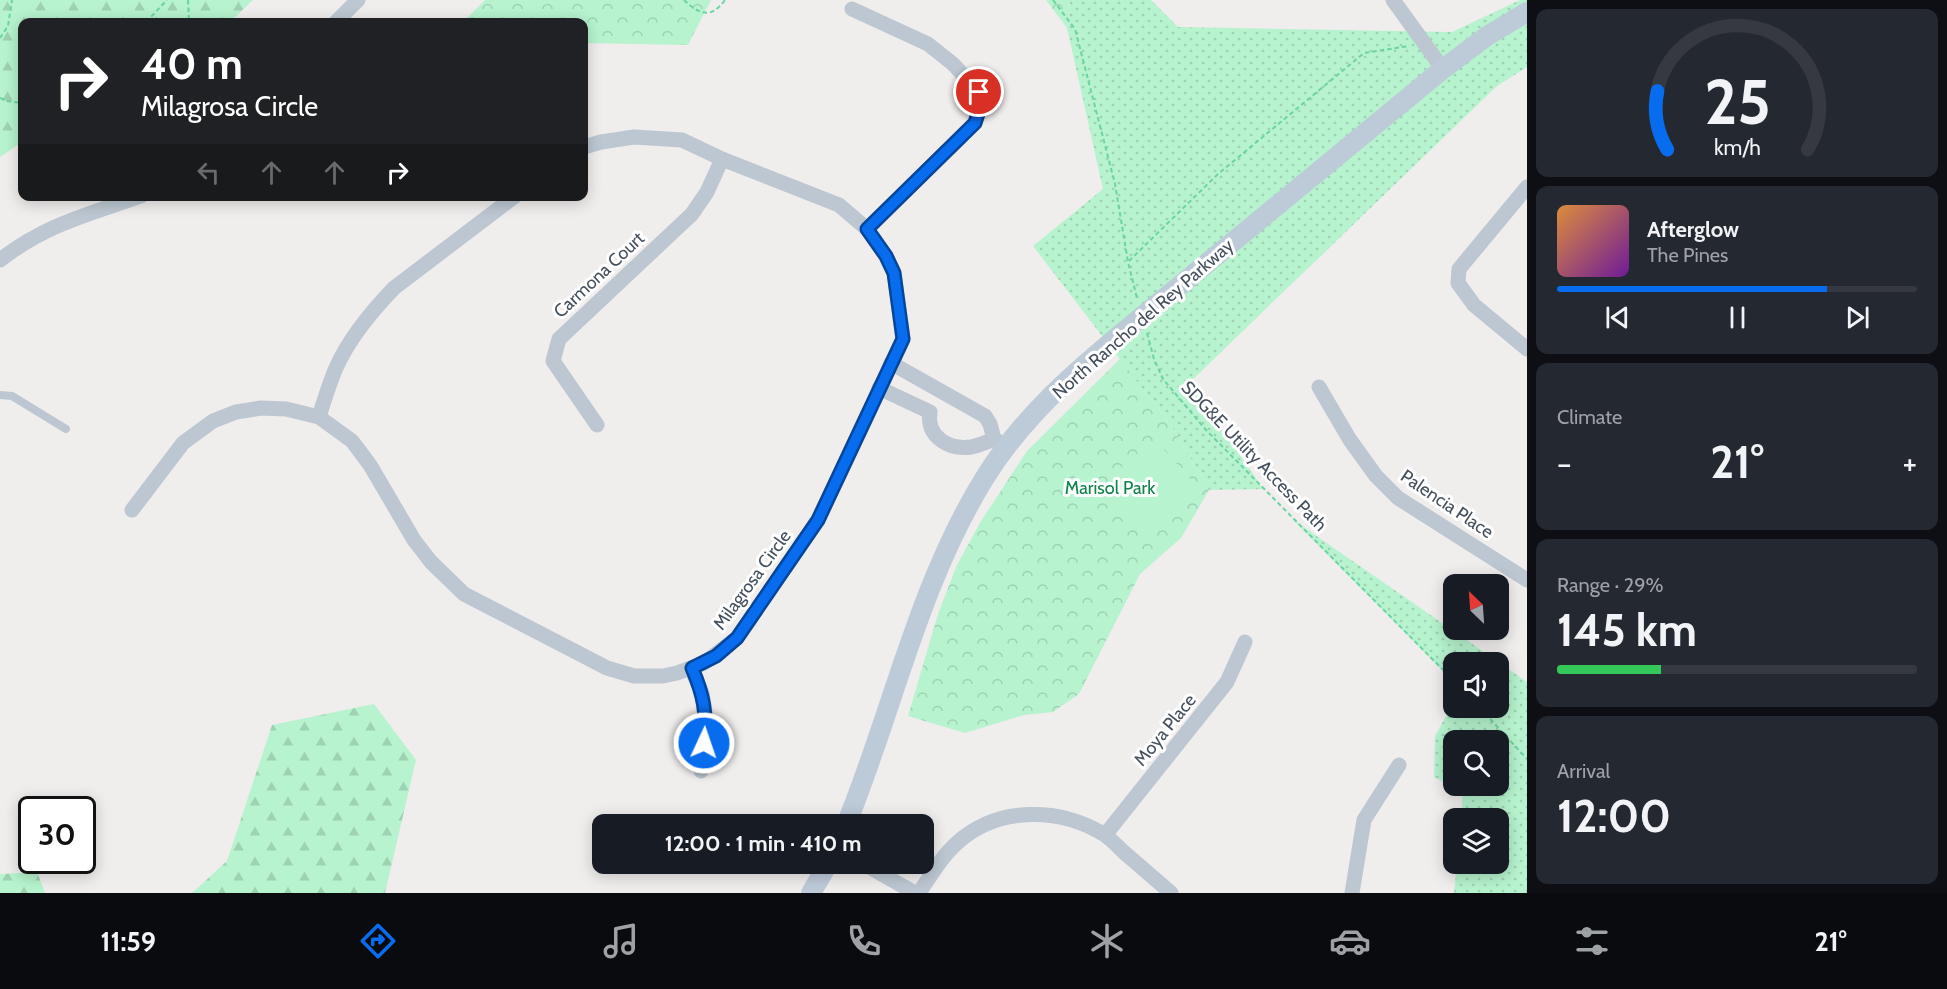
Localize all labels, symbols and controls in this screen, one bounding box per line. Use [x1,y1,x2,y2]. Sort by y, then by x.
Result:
text: 40 m [141,38,243,90]
icon: right [42,42,120,120]
text: 25 [1704,64,1770,140]
pin [953,66,1004,117]
icon: arrive [962,75,995,108]
text: Milagrosa Circle [141,90,318,123]
text: km/h [1714,134,1760,160]
icon: left [192,156,225,189]
icon: ahead [255,156,288,189]
icon: ahead [318,156,351,189]
icon: right [381,156,414,189]
text: Afterglow [1647,216,1739,243]
street label: Carmona Court [549,227,649,323]
street label: North Rancho del Rey Parkway [1048,234,1238,404]
text: The Pines [1647,243,1728,267]
icon: previous [1601,301,1634,334]
icon: pause [1721,301,1754,334]
icon: next [1841,301,1874,334]
street label: SDG&E Utility Access Path [1177,376,1331,536]
text: Climate [1557,405,1622,429]
text: 21° [1710,435,1764,489]
text: − [1557,443,1572,483]
text: + [1902,443,1917,483]
street label: Palencia Place [1396,465,1498,543]
park label: Marisol Park [1065,477,1156,499]
street label: Milagrosa Circle [708,526,796,634]
text: Range · 29% [1557,573,1664,597]
north arrow [1443,574,1509,640]
map controls [1443,574,1509,874]
text: 145 km [1557,603,1697,657]
button: sound [1443,652,1509,718]
street label: Moya Place [1129,690,1201,770]
position arrow [672,711,736,775]
button: search [1443,730,1509,796]
text: Arrival [1557,759,1610,783]
text: 12:00 [1557,789,1671,843]
speed limit sign: 30 [18,796,96,874]
button: layers [1443,808,1509,874]
text: 12:00 · 1 min · 410 m [665,830,861,857]
icon: directions [357,920,399,962]
icon: music [600,920,642,962]
icon: phone [843,920,885,962]
icon: climate [1086,920,1128,962]
icon: car [1329,920,1371,962]
icon: filters [1571,920,1613,962]
text: 11:59 [100,925,156,958]
text: 21° [1814,925,1846,958]

